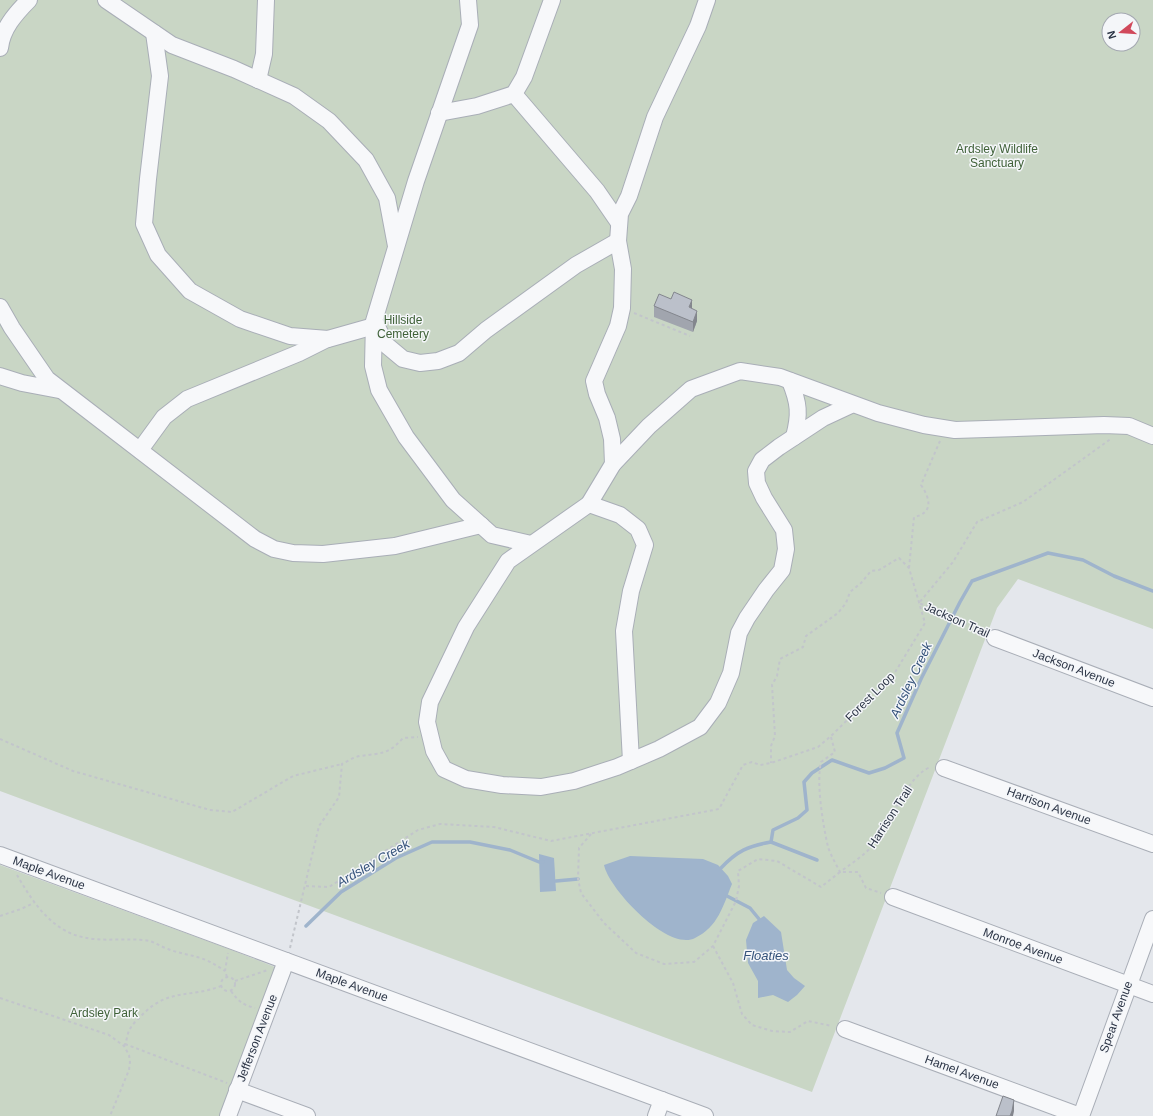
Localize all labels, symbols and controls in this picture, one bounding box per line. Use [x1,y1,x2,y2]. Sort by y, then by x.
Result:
north arrow [1101,12,1141,52]
text: N [1105,29,1118,40]
park label: Ardsley Wildlife Sanctuary [956,142,1038,170]
park label: Hillside Cemetery [377,313,429,341]
street label: Jackson Trail [922,599,992,641]
water label: Ardsley Creek [887,638,936,721]
street label: Jackson Avenue [1031,646,1118,690]
street label: Forest Loop [842,669,898,725]
street label: Harrison Trail [865,783,915,851]
street label: Harrison Avenue [1005,784,1093,828]
water label: Ardsley Creek [333,835,413,890]
street label: Maple Avenue [11,853,87,893]
street label: Monroe Avenue [981,925,1065,967]
water label: Floaties [743,948,789,963]
street label: Maple Avenue [314,965,390,1005]
street label: Spear Avenue [1097,979,1136,1055]
street label: Jefferson Avenue [234,992,280,1084]
park label: Ardsley Park [70,1006,139,1020]
street label: Hamel Avenue [923,1052,1001,1092]

